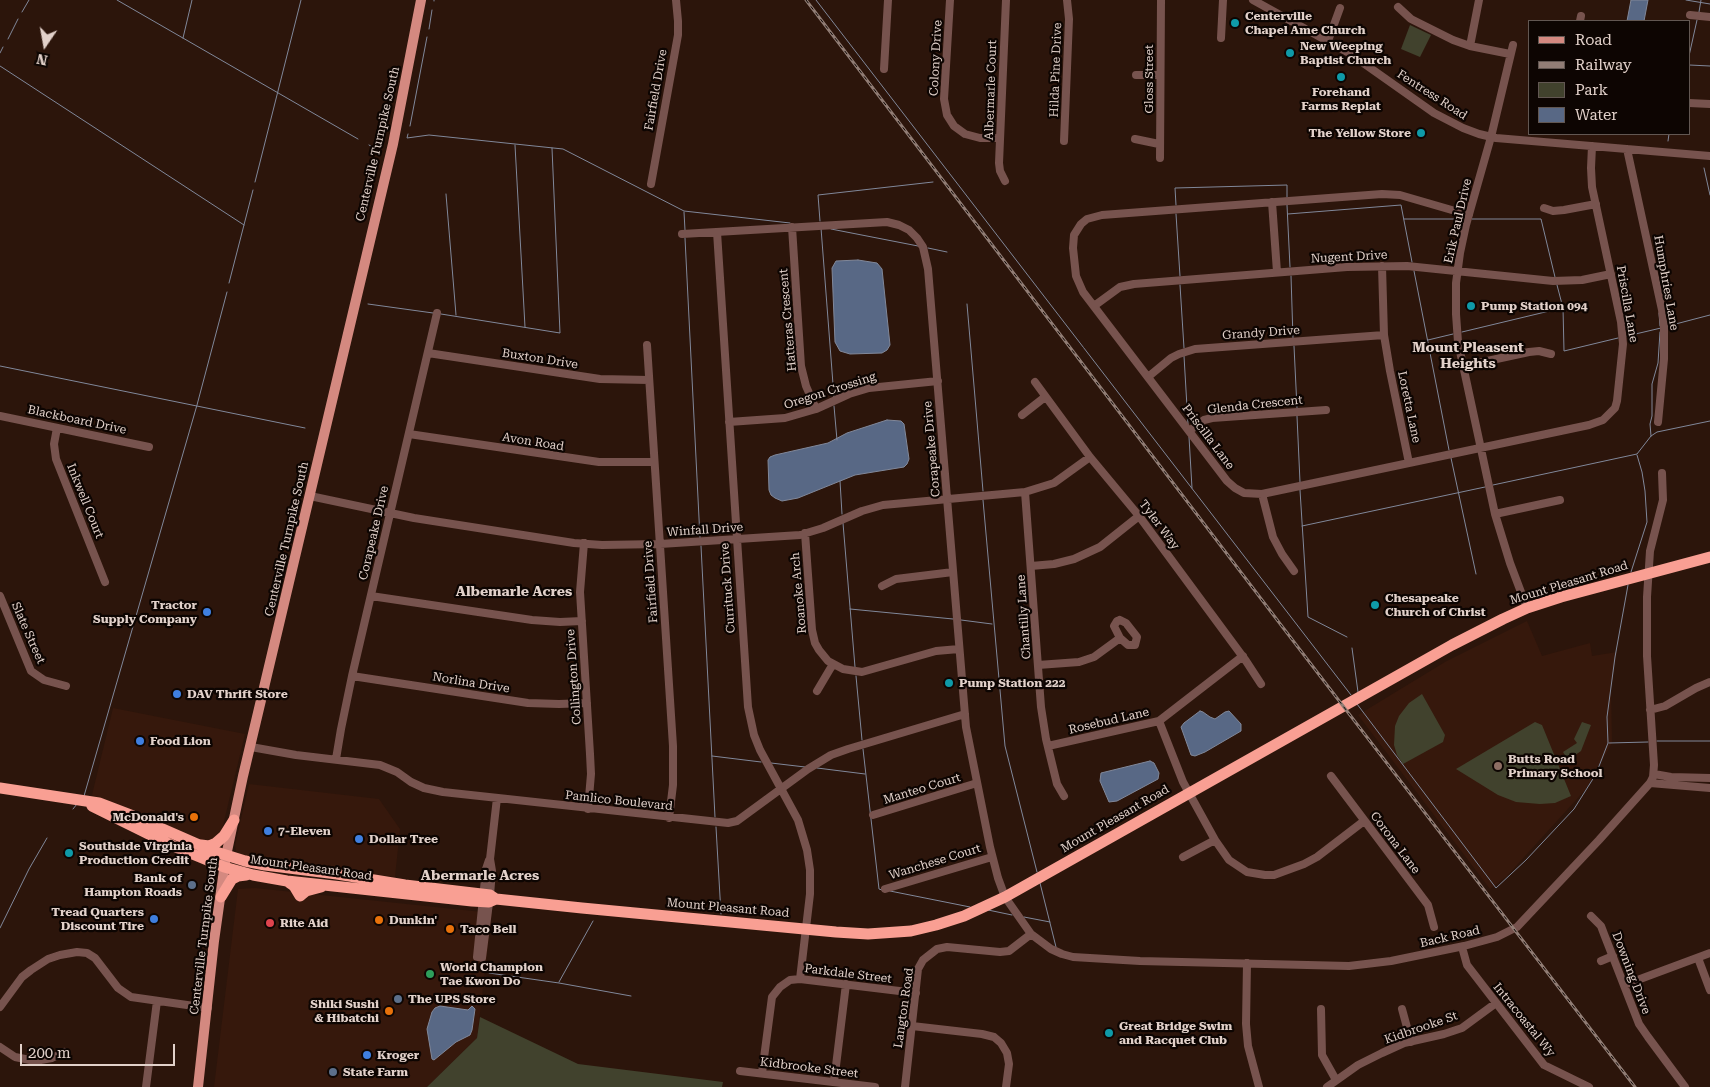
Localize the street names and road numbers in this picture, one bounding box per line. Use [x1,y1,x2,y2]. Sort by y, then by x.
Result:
street label: Colony Drive [927,20,945,96]
street label: Hilda Pine Drive [1047,22,1065,118]
street label: Albermarle Court [982,40,1000,140]
street label: Gloss Street [1142,44,1156,114]
street label: Fairfield Drive [642,48,670,132]
street label: Centerville Turnpike South [353,65,403,223]
street label: Fentress Road [1394,67,1470,123]
street label: Erik Paul Drive [1441,177,1475,265]
street label: Humphries Lane [1651,234,1681,332]
street label: Nugent Drive [1310,248,1388,266]
street label: Priscilla Lane [1613,264,1641,344]
street label: Hatteras Crescent [776,268,800,372]
street label: Grandy Drive [1222,323,1300,343]
street label: Buxton Drive [501,346,579,372]
street label: Oregon Crossing [782,369,878,413]
street label: Loretta Lane [1394,370,1424,444]
street label: Glenda Crescent [1207,393,1303,417]
street label: Corapeake Drive [921,400,943,498]
street label: Priscilla Lane [1179,401,1237,473]
street label: Blackboard Drive [26,403,128,437]
street label: Avon Road [501,430,565,454]
street label: Centerville Turnpike South [262,460,312,618]
street label: Inkwell Court [63,462,107,540]
street label: Corapeake Drive [356,484,392,582]
street label: Tyler Way [1136,497,1182,553]
street label: Winfall Drive [666,520,744,540]
street label: Fairfield Drive [641,540,661,624]
street label: Currituck Drive [718,542,738,634]
street label: Roanoke Arch [788,552,810,634]
street label: Mount Pleasant Road [1508,558,1630,608]
street label: Chantilly Lane [1014,574,1034,660]
street label: Slate Street [8,600,48,666]
street label: Collington Drive [563,629,585,725]
street label: Norlina Drive [431,670,511,696]
street label: Rosebud Lane [1067,705,1151,737]
street label: Manteo Court [882,770,962,808]
street label: Mount Pleasant Road [1058,782,1172,856]
street label: Pamlico Boulevard [564,788,674,814]
street label: Corona Lane [1367,809,1423,877]
street label: Wanchese Court [887,841,983,883]
street label: Mount Pleasant Road [249,852,373,884]
street label: Centerville Turnpike South [187,857,221,1015]
street label: Mount Pleasant Road [666,895,790,921]
street label: Back Road [1419,923,1481,951]
street label: Downing Drive [1609,930,1653,1016]
street label: Parkdale Street [803,961,893,987]
street label: Langton Road [891,967,917,1049]
street label: Intracoastal Wy [1490,980,1558,1060]
street label: Kidbrooke St [1383,1009,1459,1047]
street label: Kidbrooke Street [759,1055,859,1081]

